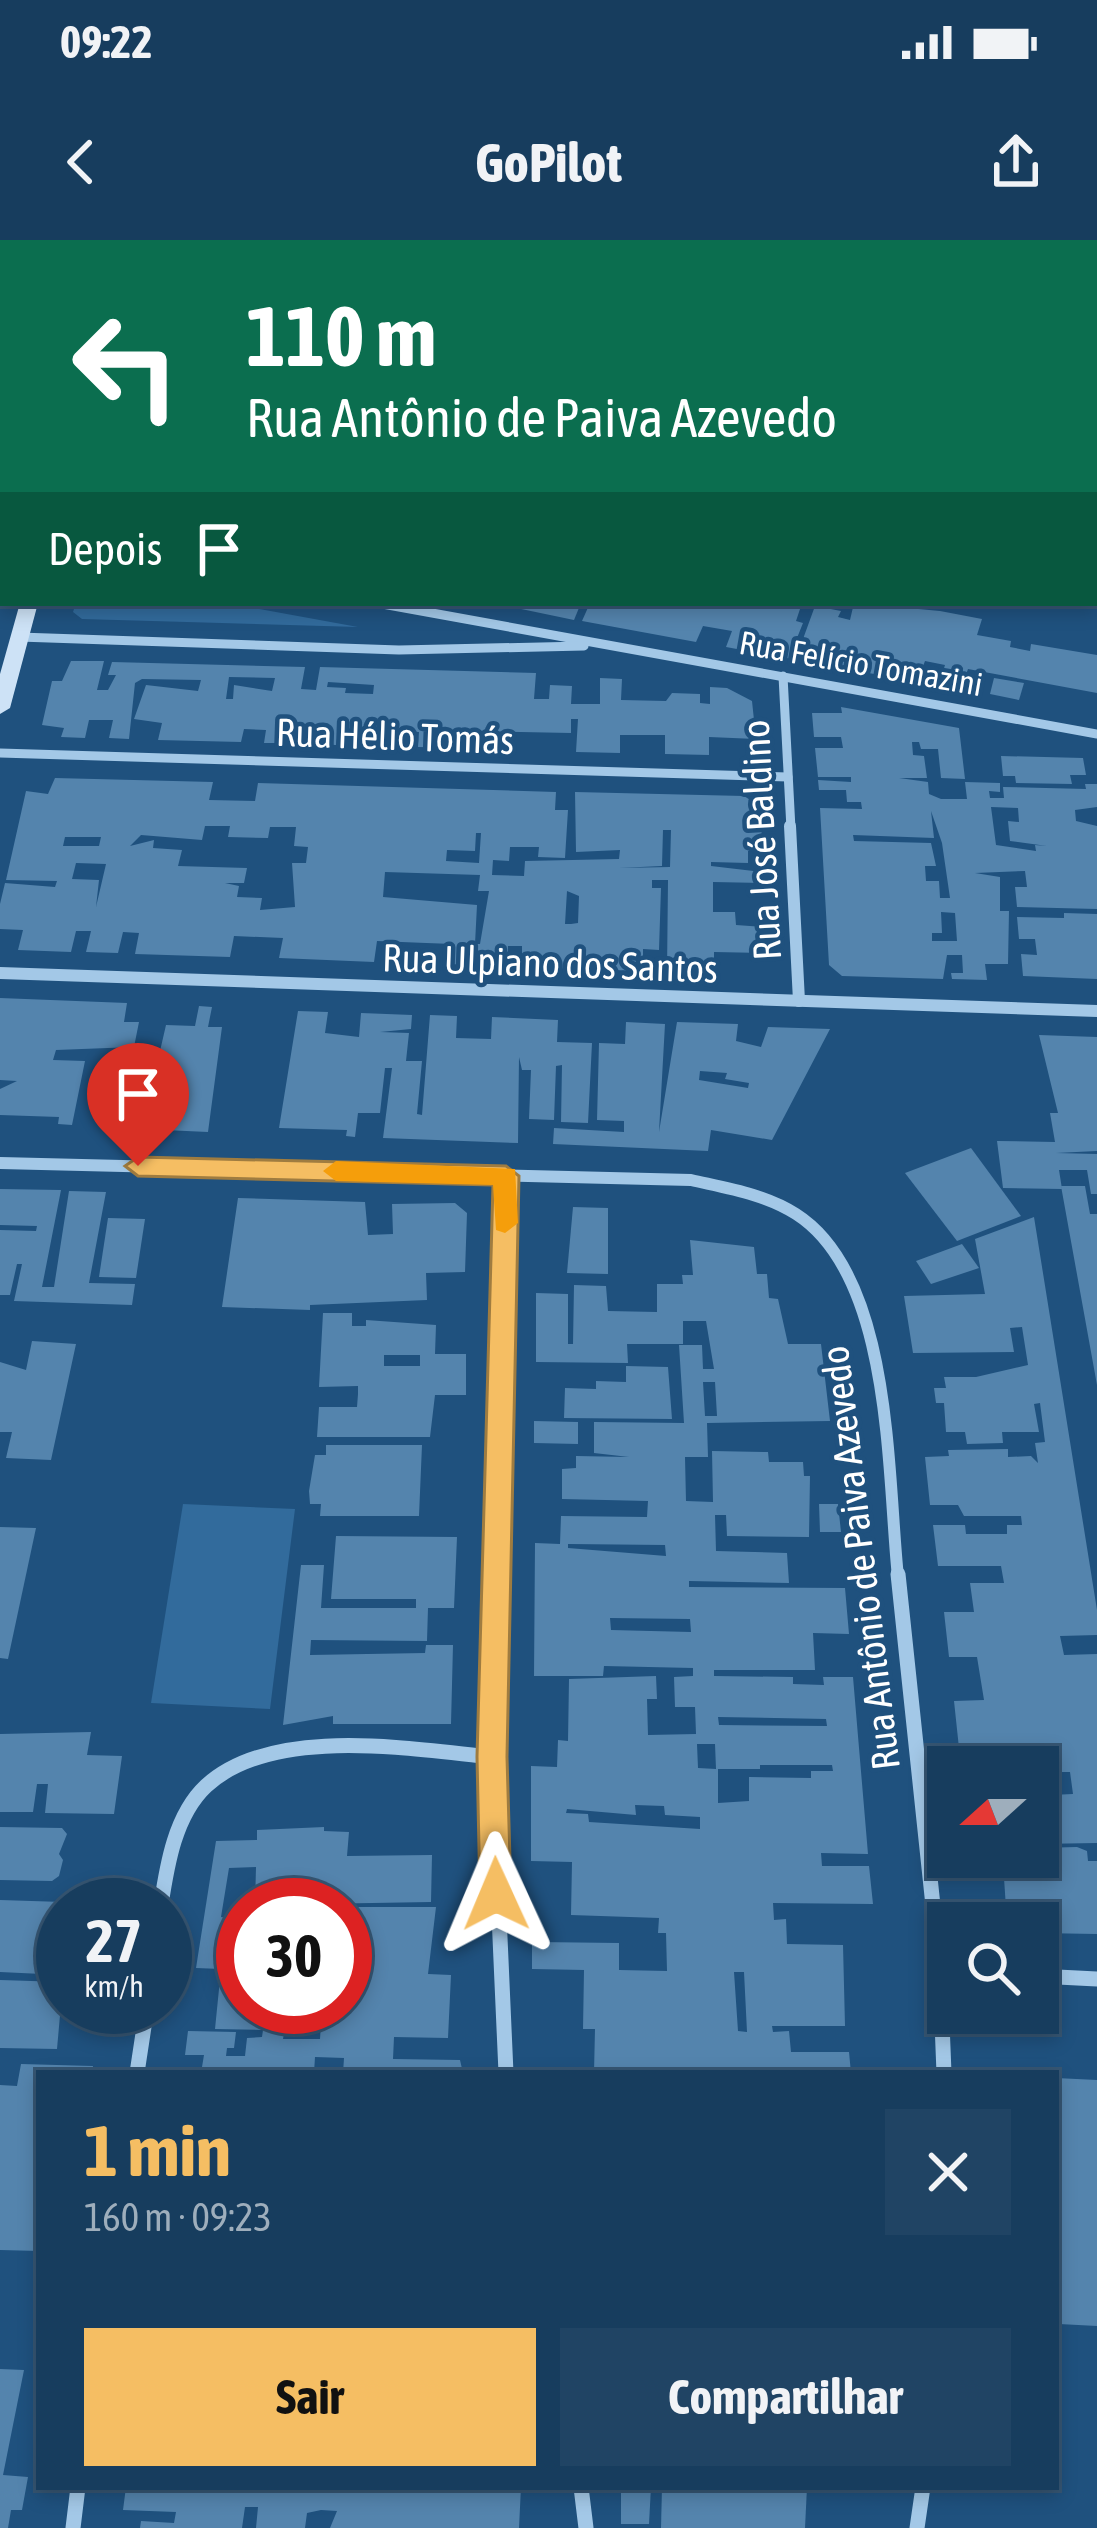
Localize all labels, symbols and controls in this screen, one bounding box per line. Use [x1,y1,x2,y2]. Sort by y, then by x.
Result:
text: 09:22 [60,16,153,68]
icon: back [48,129,114,195]
icon: share [983,129,1049,195]
text: GoPilot [475,132,622,193]
icon: left [48,288,204,444]
text: 110 m [246,288,436,384]
text: Rua Antônio de Paiva Azevedo [246,387,837,448]
icon: arrive [186,516,252,582]
text: Depois [48,523,162,575]
street label: Rua Felício Tomazini [736,623,986,703]
street label: Rua Hélio Tomás [275,710,515,762]
street label: Rua José Baldino [733,719,789,961]
street label: Rua Ulpiano dos Santos [382,935,718,991]
pin [87,1043,189,1166]
icon: arrive [105,1061,171,1127]
street label: Rua Antônio de Paiva Azevedo [812,1344,908,1772]
north arrow [927,1746,1059,1878]
map controls [927,1746,1059,2034]
position arrow [433,1831,559,1957]
speed limit sign: 30 [216,1878,372,2034]
button: search [927,1902,1059,2034]
text: 27 [86,1906,142,1975]
text: km/h [84,1969,144,2003]
text: 1 min [84,2109,231,2191]
button: close [885,2109,1011,2235]
text: 160 m · 09:23 [84,2195,272,2239]
button: Sair [84,2328,536,2466]
button: Compartilhar [560,2328,1011,2466]

